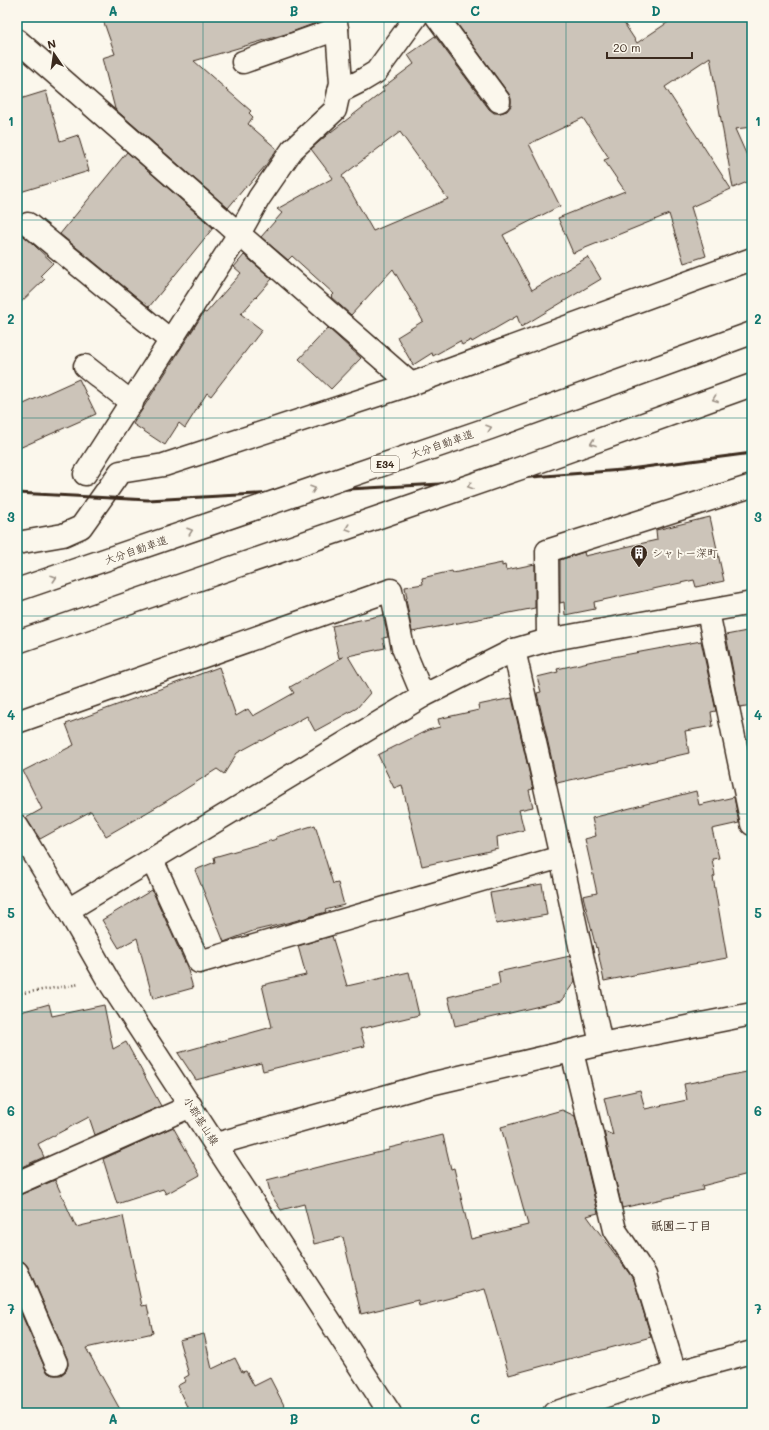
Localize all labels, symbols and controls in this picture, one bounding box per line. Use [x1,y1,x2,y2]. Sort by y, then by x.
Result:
text: A [108,2,118,19]
text: B [290,2,299,19]
text: C [470,2,480,19]
text: D [651,2,661,19]
north arrow [34,34,74,74]
scale bar [607,34,692,60]
text: N [46,36,57,52]
text: 20 m [613,39,641,55]
text: 1 [8,112,14,129]
text: 1 [755,112,761,129]
text: 2 [7,310,15,327]
text: 2 [754,310,762,327]
one-way arrow [712,394,719,402]
one-way arrow [485,424,492,433]
street label: 大分自動車道 [408,426,475,461]
one-way arrow [590,438,597,446]
road number: E34 [371,456,399,472]
one-way arrow [467,481,474,490]
one-way arrow [310,485,317,494]
text: 3 [7,508,15,525]
text: 3 [754,508,762,525]
one-way arrow [344,524,351,532]
one-way arrow [187,528,194,536]
street label: 大分自動車道 [102,532,169,567]
building icon: シャトー深町 [629,543,649,568]
place label: シャトー深町 [652,545,718,560]
one-way arrow [50,574,57,582]
text: 4 [7,706,15,723]
text: 4 [754,706,762,723]
text: 5 [7,904,15,921]
text: 5 [754,904,762,921]
street label: 小郡基山線 [180,1094,223,1148]
text: 6 [7,1102,15,1119]
text: 6 [754,1102,762,1119]
district label: 祇園二丁目 [651,1217,711,1233]
text: 7 [7,1300,15,1317]
text: 7 [754,1300,762,1317]
text: A [108,1410,118,1427]
text: B [290,1410,299,1427]
text: C [470,1410,480,1427]
text: D [651,1410,661,1427]

